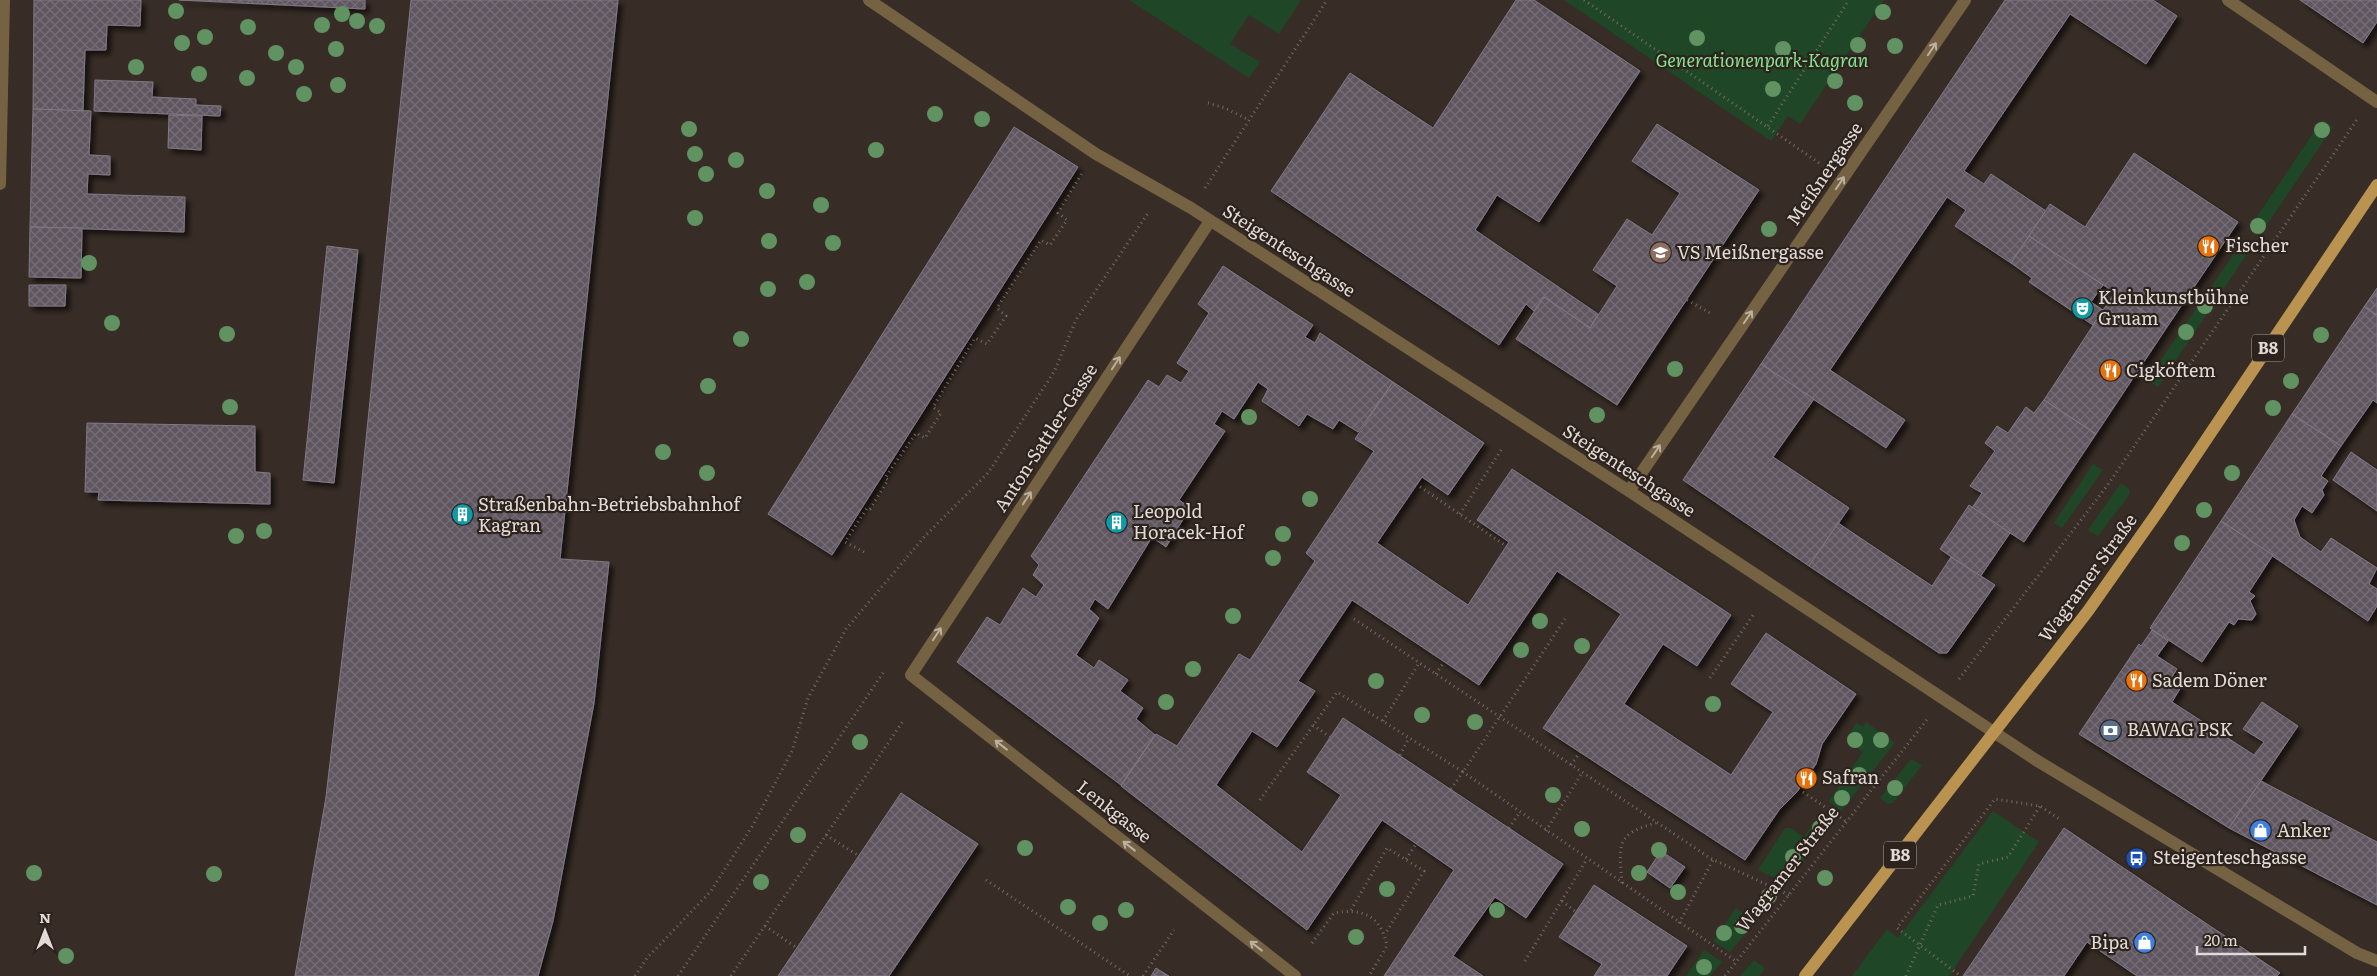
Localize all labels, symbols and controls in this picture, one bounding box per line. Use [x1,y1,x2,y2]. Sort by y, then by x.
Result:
one-way arrow [1927,42,1937,56]
park label: Generationenpark-Kagran [1656,46,1869,73]
street label: Meißnergasse [1779,116,1868,230]
one-way arrow [1835,176,1845,190]
street label: Steigenteschgasse [1218,197,1362,303]
place label: Fischer [2225,231,2289,258]
restaurant icon: Fischer [2197,234,2221,258]
place label: VS Meißnergasse [1677,238,1824,265]
school or university icon: VS Meißnergasse [1649,241,1673,265]
place label: Kleinkunstbühne Gruam [2098,283,2249,331]
theatre icon: Kleinkunstbühne Gruam [2070,296,2094,320]
one-way arrow [1743,310,1753,324]
road number: B8 [2252,334,2284,362]
one-way arrow [1112,356,1122,370]
place label: Cigköftem [2126,356,2216,383]
street label: Anton-Sattler-Gasse [986,358,1103,517]
restaurant icon: Cigköftem [2098,359,2122,383]
street label: Steigenteschgasse [1558,417,1702,523]
one-way arrow [1651,444,1661,458]
place label: Straßenbahn-Betriebsbahnhof Kagran [478,490,742,538]
one-way arrow [1022,492,1032,506]
place label: Leopold Horacek-Hof [1133,497,1246,545]
building icon: Straßenbahn-Betriebsbahnhof Kagran [450,503,474,527]
street label: Wagramer Straße [2031,507,2143,647]
building icon: Leopold Horacek-Hof [1105,510,1129,534]
one-way arrow [932,627,943,641]
place label: Sadem Döner [2152,666,2267,693]
restaurant icon: Sadem Döner [2124,669,2148,693]
place label: BAWAG PSK [2127,715,2233,742]
bank icon: BAWAG PSK [2099,718,2123,742]
one-way arrow [995,740,1008,751]
place label: Safran [1822,763,1879,790]
restaurant icon: Safran [1794,766,1818,790]
street label: Lenkgasse [1072,773,1158,849]
street label: Wagramer Straße [1729,799,1845,937]
place label: Anker [2277,816,2331,843]
shop icon: Anker [2249,819,2273,843]
one-way arrow [1122,840,1135,851]
road number: B8 [1884,842,1916,868]
place label: Steigenteschgasse [2153,843,2307,870]
bus stop icon: Steigenteschgasse [2125,846,2149,870]
north arrow [20,906,70,956]
text: N [39,907,51,927]
scale bar [2197,924,2304,956]
place label: Bipa [2090,928,2129,955]
text: 20 m [2204,928,2238,951]
shop icon: Bipa [2133,931,2157,955]
one-way arrow [1250,940,1263,951]

